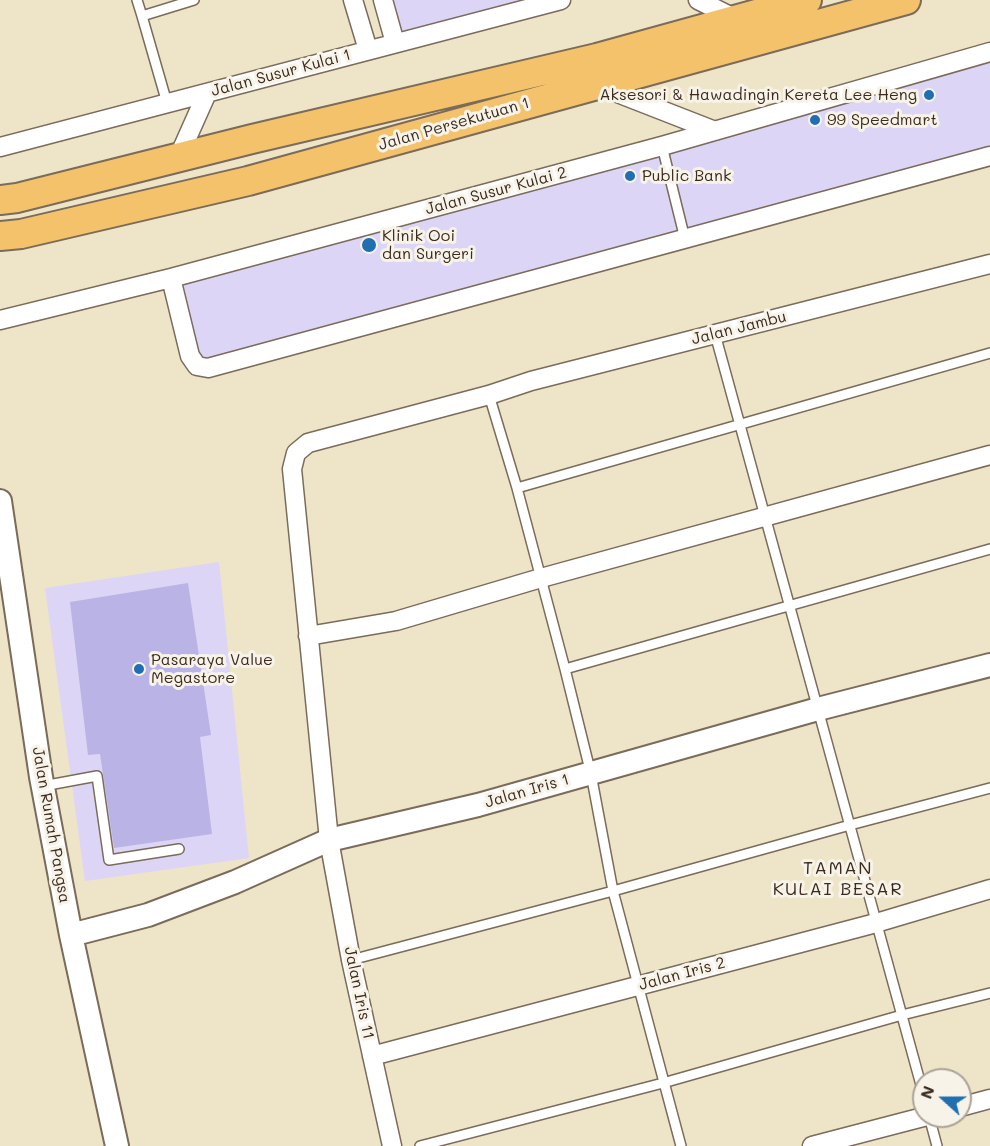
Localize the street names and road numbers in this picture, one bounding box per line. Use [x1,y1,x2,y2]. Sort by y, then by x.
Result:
street label: Jalan Susur Kulai 1 [209,45,353,101]
street label: Jalan Persekutuan 1 [376,93,532,155]
street label: Jalan Susur Kulai 2 [423,163,569,219]
street label: Jalan Jambu [690,307,788,349]
street label: Jalan Rumah Pangsa [28,745,74,905]
street label: Jalan Iris 1 [483,770,571,812]
street label: Jalan Iris 11 [340,945,378,1041]
street label: Jalan Iris 2 [637,953,727,995]

